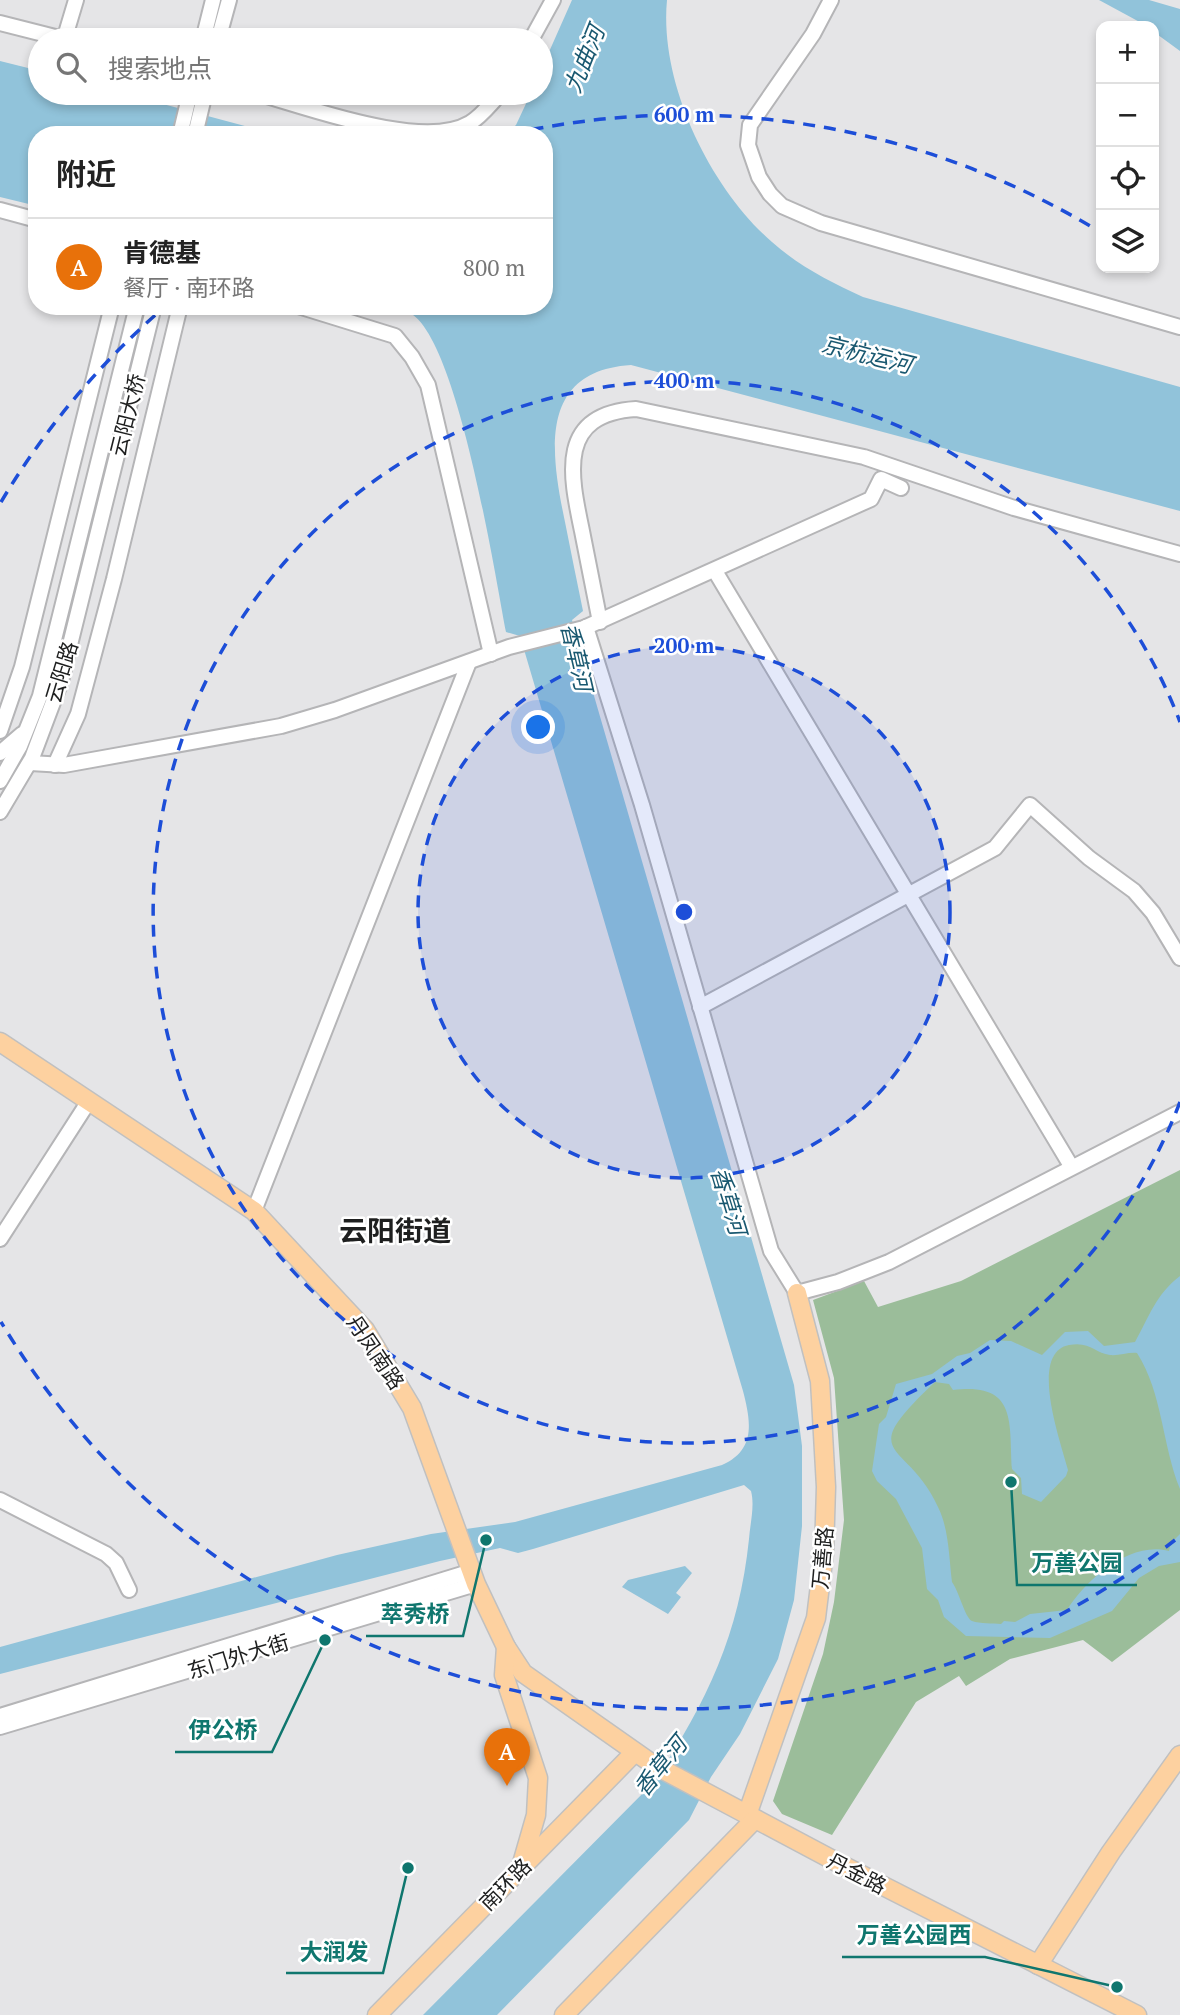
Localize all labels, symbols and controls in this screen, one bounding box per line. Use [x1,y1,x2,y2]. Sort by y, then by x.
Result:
water label: 九曲河 [557,17,613,97]
map controls [1096,21,1159,273]
button: + [1096,21,1159,84]
search box [28,28,553,105]
icon: search [52,48,90,86]
text: 搜索地点 [108,51,212,85]
button: − [1096,84,1159,147]
text: 600 m [654,100,715,128]
button: locate [1096,147,1159,210]
text: 附近 [56,154,116,194]
button: layers [1096,210,1159,273]
text: 肯德基 [123,235,201,269]
text: A [71,252,87,283]
text: 800 m [463,252,525,283]
text: 餐厅 · 南环路 [123,272,255,303]
water label: 京杭运河 [819,328,919,381]
text: 400 m [654,366,715,394]
street label: 云阳大桥 [103,371,151,459]
water label: 香草河 [554,620,601,698]
text: 200 m [654,631,715,659]
street label: 云阳路 [38,638,84,706]
your location [521,710,555,744]
centre of rings [672,900,696,924]
water label: 香草河 [704,1163,755,1242]
district label: 云阳街道 [339,1212,451,1249]
street label: 丹凤南路 [341,1309,411,1395]
street label: 万善路 [805,1525,839,1591]
callout: 万善公园 [1017,1541,1137,1585]
text: 万善公园 [1031,1547,1123,1578]
callout: 萃秀桥 [366,1592,463,1636]
text: 萃秀桥 [381,1598,450,1629]
street label: 东门外大街 [184,1627,292,1685]
callout: 伊公桥 [175,1708,272,1752]
text: 伊公桥 [189,1714,258,1745]
water label: 香草河 [626,1726,696,1803]
pin: A [484,1728,530,1786]
street label: 丹金路 [823,1846,891,1900]
street label: 南环路 [473,1852,537,1916]
callout: 万善公园西 [842,1913,985,1957]
text: 万善公园西 [857,1919,972,1950]
callout: 大润发 [286,1929,383,1973]
text: 大润发 [300,1936,369,1967]

